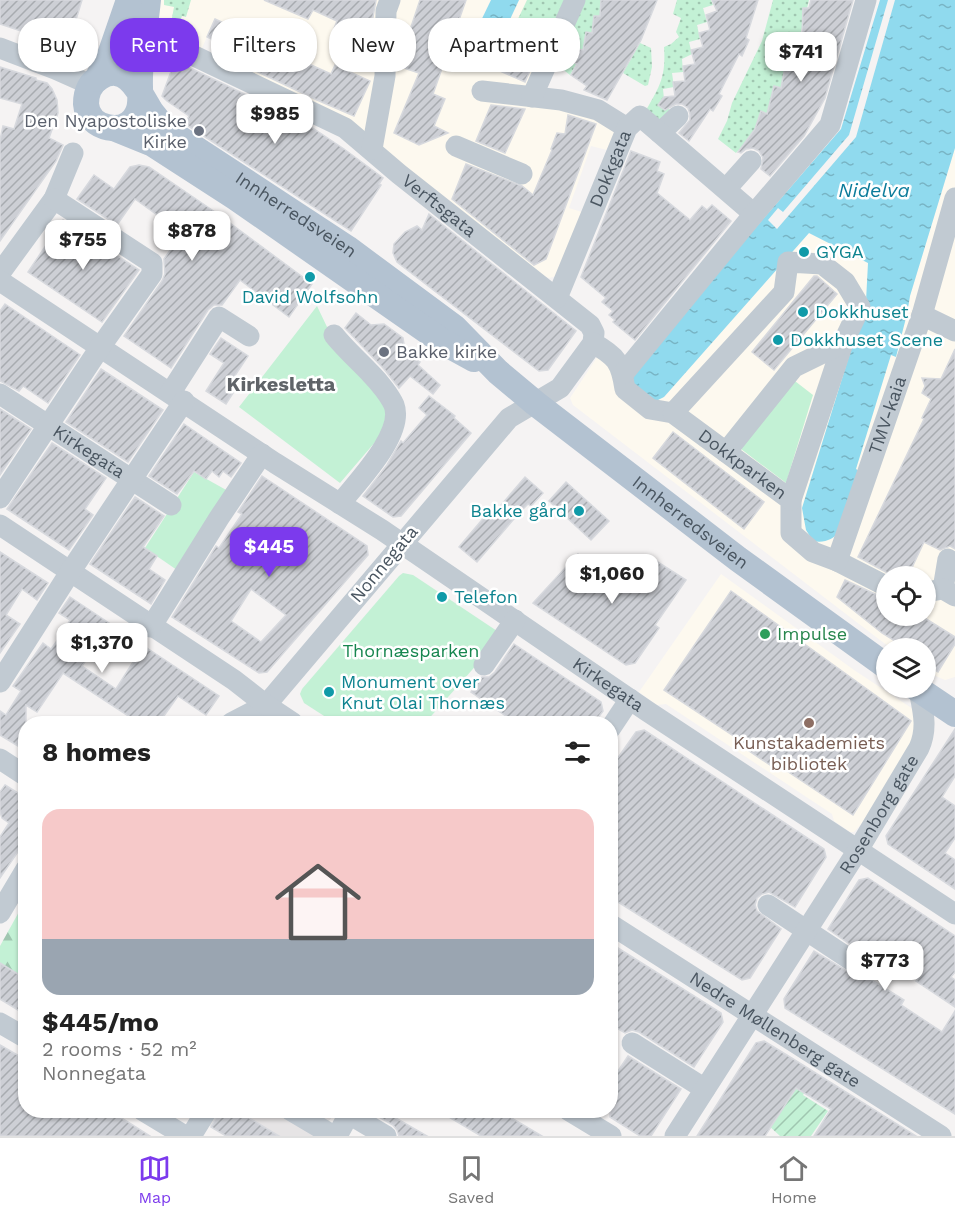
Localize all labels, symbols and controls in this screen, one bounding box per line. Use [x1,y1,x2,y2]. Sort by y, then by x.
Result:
chip: Buy [18,18,98,72]
chip: Rent [110,18,199,72]
chip: Filters [211,18,317,72]
chip: New [329,18,416,72]
chip: Apartment [428,18,580,72]
pin: $741 [765,32,837,83]
text: $741 [779,39,823,63]
pin: $985 [239,94,311,145]
text: $985 [250,101,300,125]
place label: Den Nyapostoliske Kirke [24,110,187,152]
marker: Den Nyapostoliske Kirke [192,124,206,138]
street label: Dokkgata [585,127,635,210]
street label: Innherredsveien [232,167,361,262]
street label: Verftsgata [398,169,481,241]
water label: Nidelva [838,178,910,202]
pin: $878 [156,211,228,262]
text: $878 [168,218,216,242]
pin: $755 [47,220,119,271]
text: $755 [59,227,107,251]
place label: GYGA [816,241,864,262]
marker: GYGA [797,245,811,259]
marker: David Wolfsohn [303,270,317,284]
place label: David Wolfsohn [242,286,378,307]
place label: Dokkhuset [815,301,909,322]
marker: Dokkhuset [796,305,810,319]
place label: Dokkhuset Scene [790,329,943,350]
marker: Dokkhuset Scene [771,333,785,347]
place label: Bakke kirke [396,341,497,362]
marker: Bakke kirke [377,345,391,359]
district label: Kirkesletta [227,372,336,396]
street label: TMV-kaia [864,373,910,457]
street label: Kirkegata [49,420,129,482]
street label: Dokkparken [695,424,791,503]
street label: Innherredsveien [628,471,753,573]
place label: Bakke gård [470,500,567,521]
marker: Bakke gård [572,504,586,518]
street label: Nonnegata [345,521,422,606]
pin: $445 [233,527,305,578]
text: $445 [244,534,294,558]
pin: $1,060 [563,554,661,605]
text: $1,060 [579,561,645,585]
map controls [876,566,936,698]
button: locate [876,566,936,626]
place label: Telefon [454,586,518,607]
marker: Telefon [435,590,449,604]
pin: $1,370 [53,623,151,674]
place label: Impulse [777,623,847,644]
marker: Impulse [758,627,772,641]
text: $1,370 [70,630,134,654]
button: layers [876,638,936,698]
park label: Thornæsparken [343,640,479,661]
street label: Kirkegata [569,652,648,716]
place label: Monument over Knut Olai Thornæs [341,671,505,713]
marker: Monument over Knut Olai Thornæs [322,685,336,699]
marker: Kunstakademiets bibliotek [802,716,816,730]
place label: Kunstakademiets bibliotek [733,732,885,774]
icon: filters [561,736,594,769]
text: 8 homes [42,737,151,767]
street label: Rosenborg gate [835,751,923,878]
icon: home [264,848,372,956]
pin: $773 [849,941,921,992]
text: $773 [861,948,910,972]
street label: Nedre Møllenberg gate [686,967,865,1092]
text: $445/mo [42,1007,159,1037]
text: 2 rooms · 52 m² [42,1037,197,1061]
text: Nonnegata [42,1061,146,1085]
tab: Map [138,1152,171,1207]
tab: Saved [448,1152,494,1207]
tab: Home [771,1152,817,1207]

